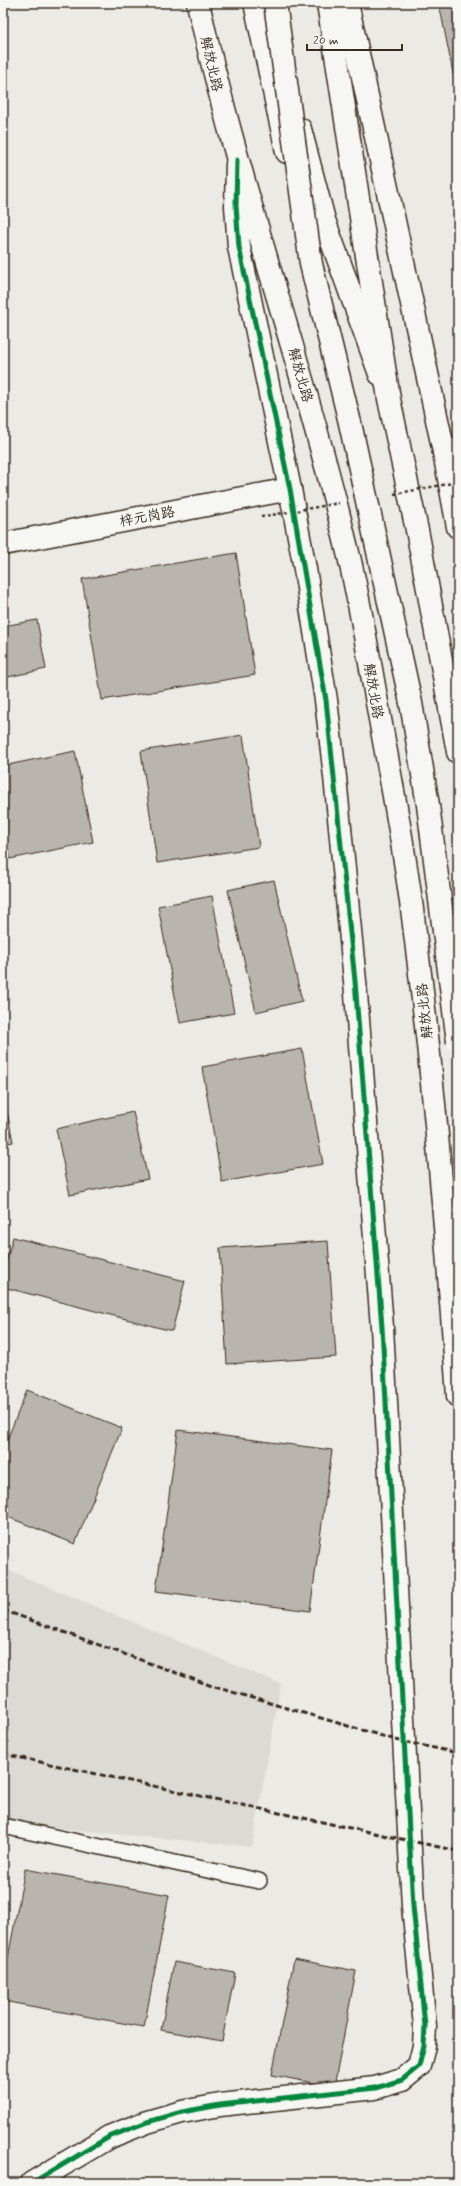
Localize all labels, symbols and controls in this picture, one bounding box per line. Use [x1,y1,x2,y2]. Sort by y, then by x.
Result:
scale bar [307,26,402,52]
text: 20 m [313,33,339,49]
street label: 解放北路 [196,35,226,94]
street label: 解放北路 [284,346,316,405]
street label: 梓元岗路 [118,503,176,531]
street label: 解放北路 [359,662,387,720]
street label: 解放北路 [413,982,437,1040]

